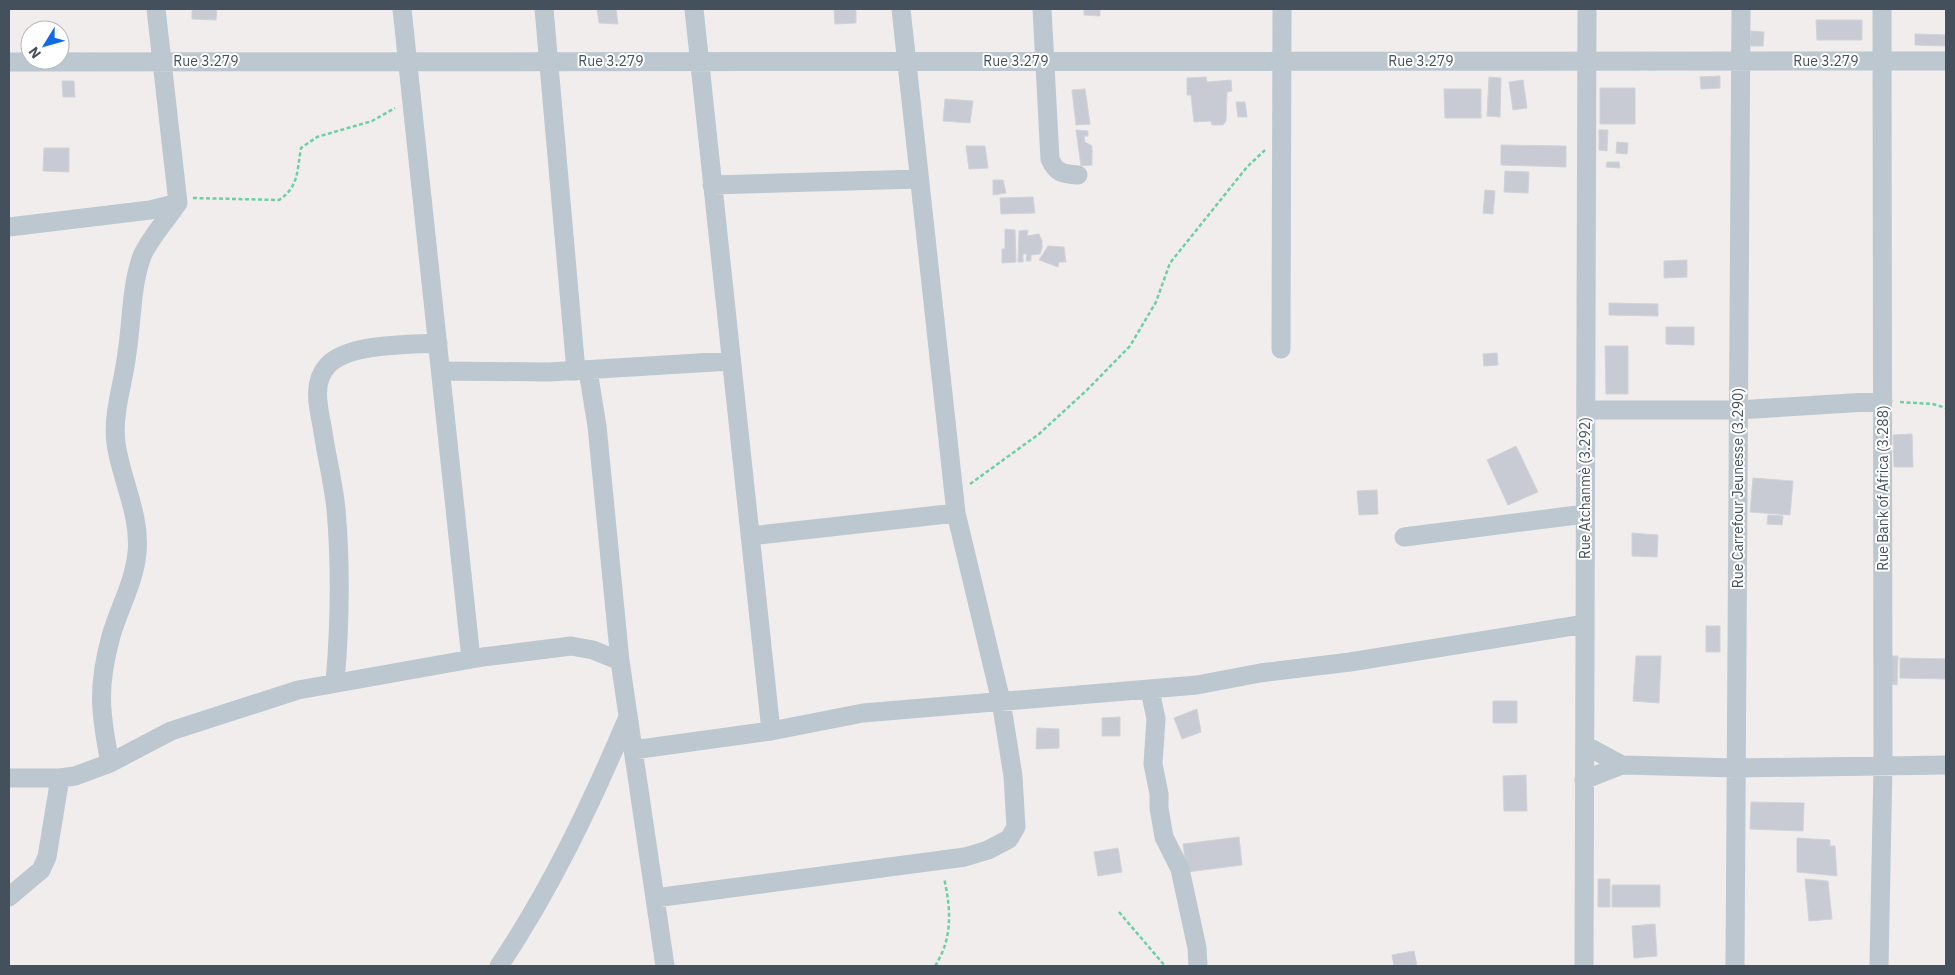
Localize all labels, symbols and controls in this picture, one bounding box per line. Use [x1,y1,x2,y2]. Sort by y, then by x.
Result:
north arrow [20,20,70,70]
text: N [24,43,45,62]
street label: Rue 3.279 [173,52,239,70]
street label: Rue 3.279 [578,52,644,70]
street label: Rue 3.279 [983,52,1049,70]
street label: Rue 3.279 [1388,52,1454,70]
street label: Rue 3.279 [1793,52,1859,70]
street label: Rue Carrefour Jeunesse (3.290) [1729,388,1747,588]
street label: Rue Bank of Africa (3.288) [1874,405,1892,571]
street label: Rue Atchanmè (3.292) [1576,417,1594,559]

